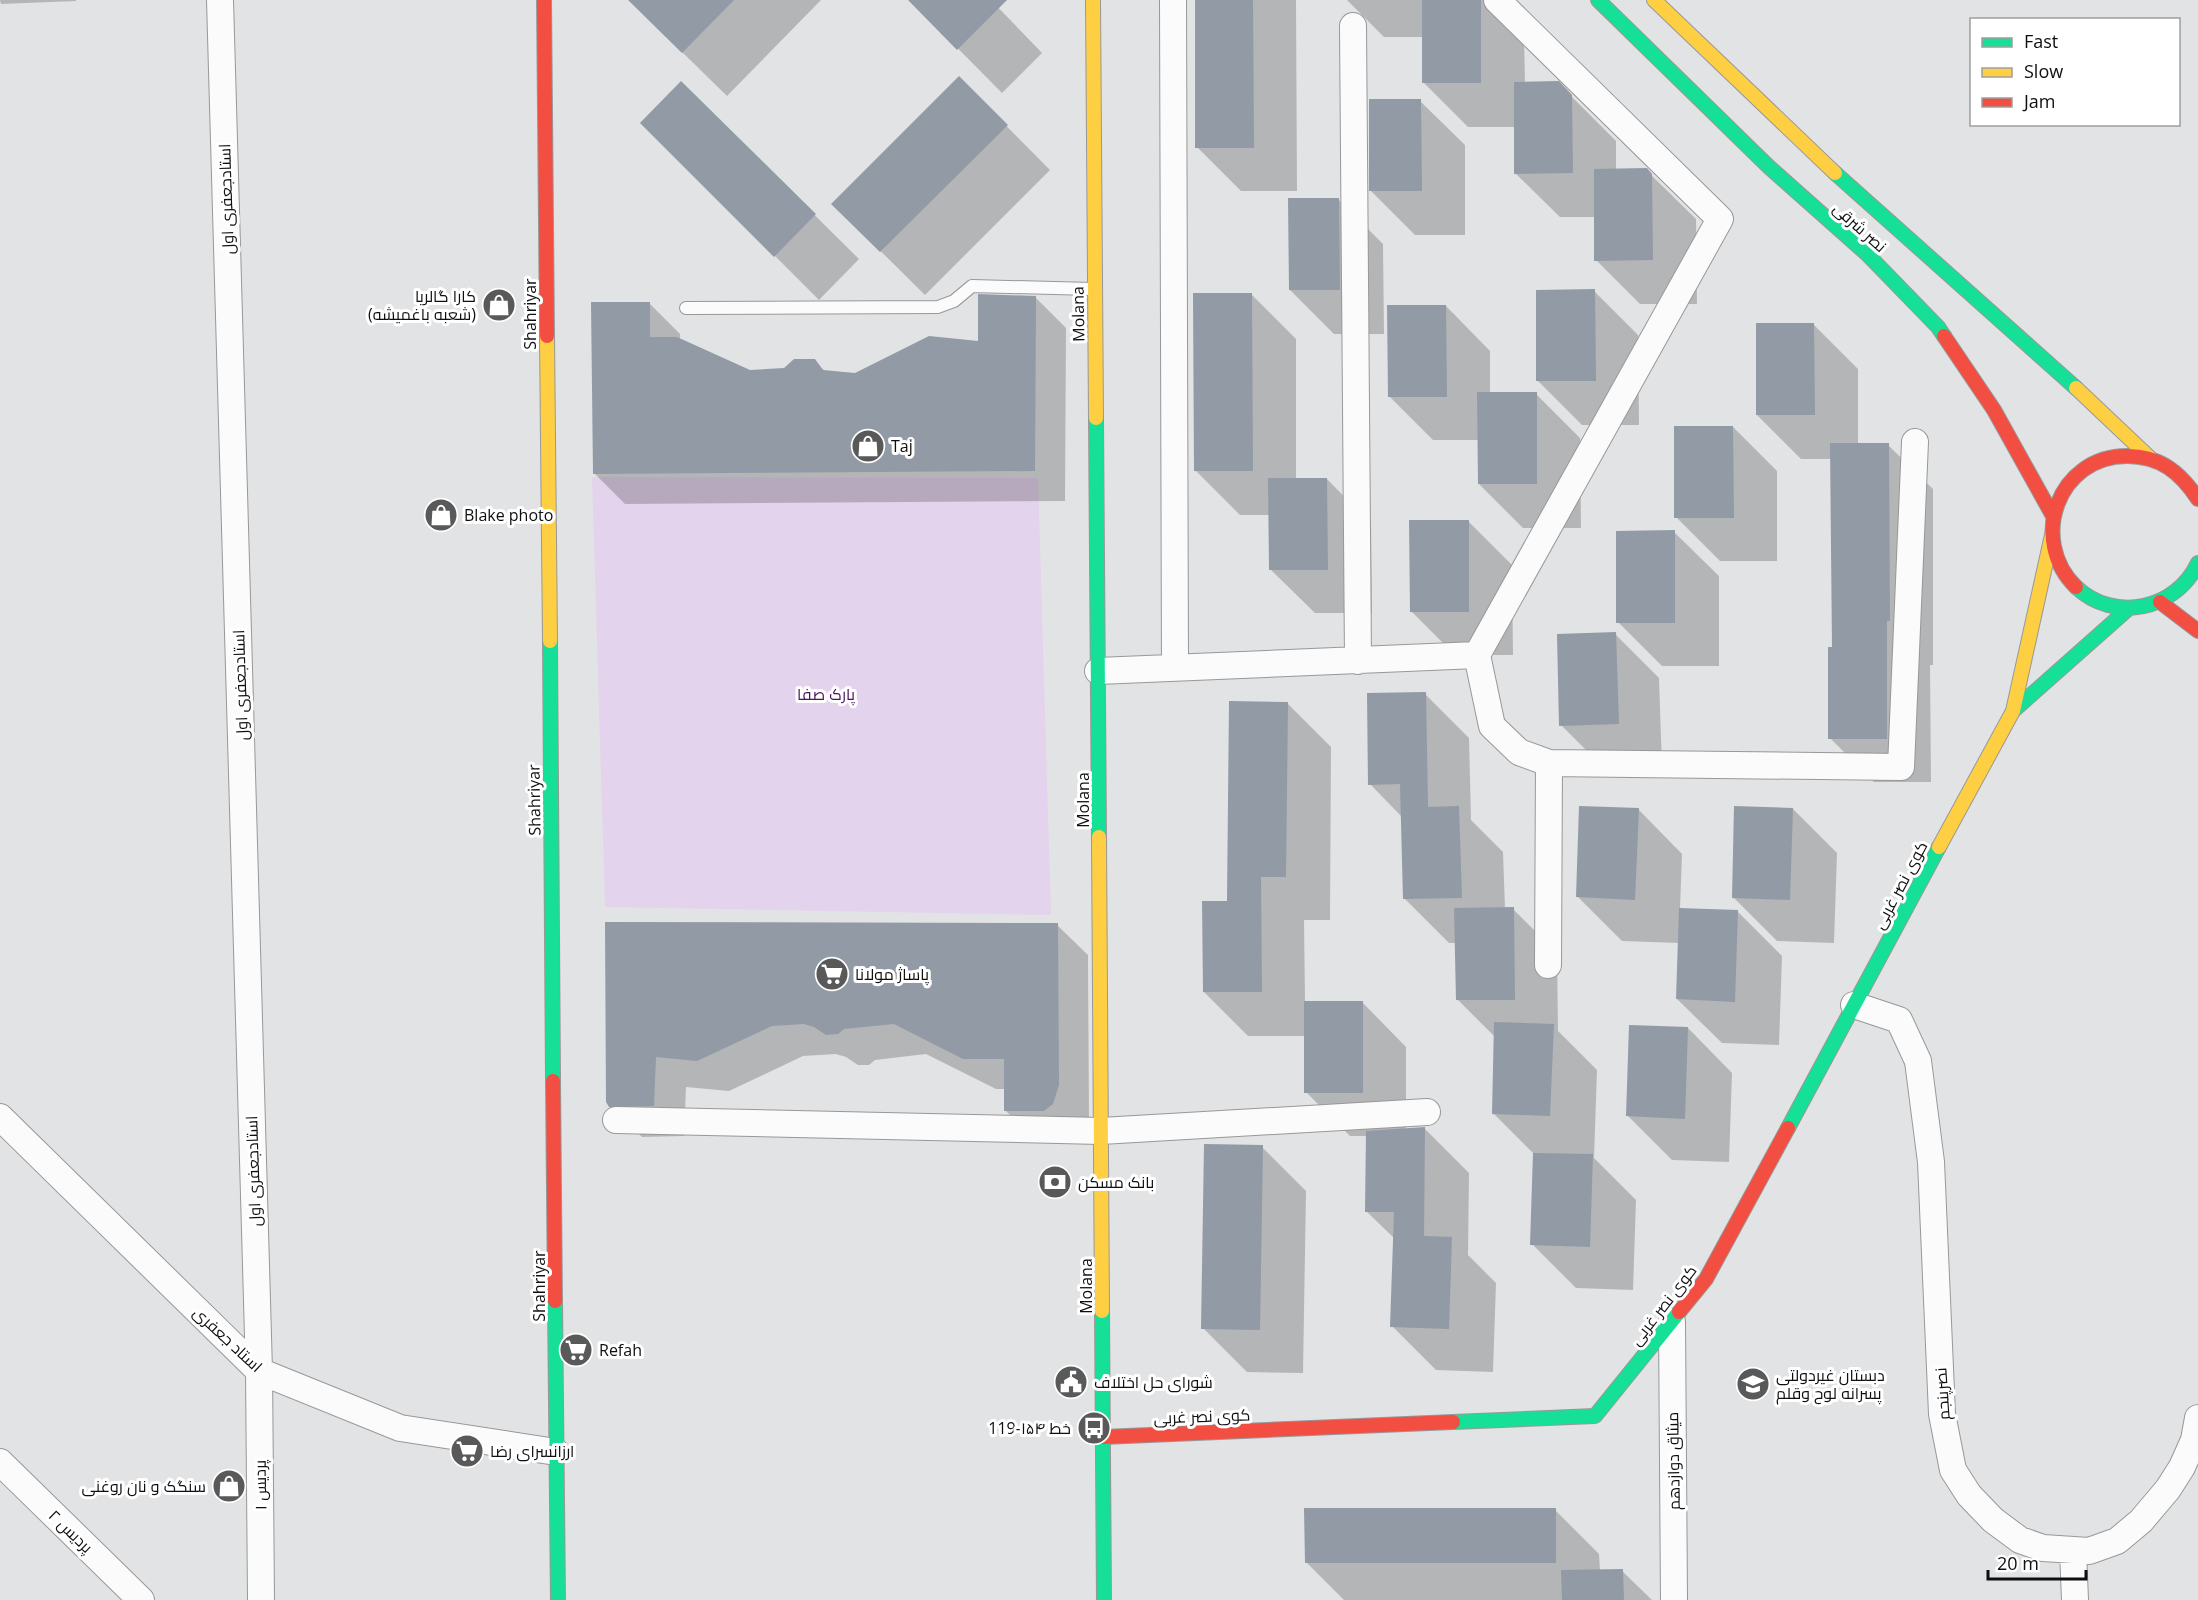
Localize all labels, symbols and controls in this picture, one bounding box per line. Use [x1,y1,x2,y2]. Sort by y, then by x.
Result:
legend [1970,18,2180,126]
text: Fast [2024,29,2058,53]
text: Slow [2024,59,2063,83]
text: Jam [2022,89,2056,113]
street label: استادجعفری اول [213,143,239,255]
street label: نصر شرقی [1829,197,1891,257]
street label: Shahriyar [519,278,541,350]
place label: کارا گالریا (شعبه باغمیشه) [368,285,476,325]
street label: Molana [1067,286,1089,342]
shop icon: کارا گالریا (شعبه باغمیشه) [481,287,517,323]
shop icon: Taj [850,428,886,464]
place label: Taj [891,435,913,457]
shop icon: Blake photo [423,497,459,533]
place label: Blake photo [464,504,553,526]
street label: استادجعفری اول [227,629,253,741]
park label: پارک صفا [797,683,856,706]
street label: Shahriyar [522,764,546,836]
street label: Molana [1072,772,1094,828]
street label: کوی نصر غربی [1868,837,1932,933]
supermarket icon: پاساژ مولانا [814,956,850,992]
place label: پاساژ مولانا [855,963,930,986]
street label: استادجعفری اول [240,1115,266,1227]
bank icon: بانک مسکن [1037,1164,1073,1200]
place label: بانک مسکن [1078,1171,1154,1193]
street label: Shahriyar [528,1250,550,1322]
street label: Molana [1075,1258,1097,1314]
street label: کوی نصر غربی [1625,1260,1701,1350]
street label: استاد جعفری [189,1301,267,1377]
supermarket icon: Refah [558,1332,594,1368]
place label: Refah [599,1339,642,1361]
public building icon: شورای حل اختلاف [1053,1364,1089,1400]
place label: دبستان غیردولتی پسرانه لوح وقلم [1776,1364,1885,1405]
school or university icon: دبستان غیردولتی پسرانه لوح وقلم [1735,1366,1771,1402]
street label: نصرپنجم [1929,1367,1956,1421]
place label: شورای حل اختلاف [1094,1371,1213,1393]
street label: کوی نصر غربی [1153,1403,1251,1429]
bus stop icon: خط ۱۵۴-119 [1076,1410,1112,1446]
street label: میثاق دوازدهم [1661,1412,1686,1510]
place label: خط ۱۵۴-119 [988,1417,1071,1439]
supermarket icon: ارزانسرای رضا [449,1433,485,1469]
place label: ارزانسرای رضا [490,1440,574,1462]
street label: پردیس ۱ [249,1459,272,1510]
shop icon: سنگک و نان روغنی [211,1468,247,1504]
place label: سنگک و نان روغنی [82,1475,206,1497]
street label: پردیس ۲ [43,1504,98,1559]
scale bar [1988,1543,2086,1581]
text: 20 m [1997,1551,2039,1575]

